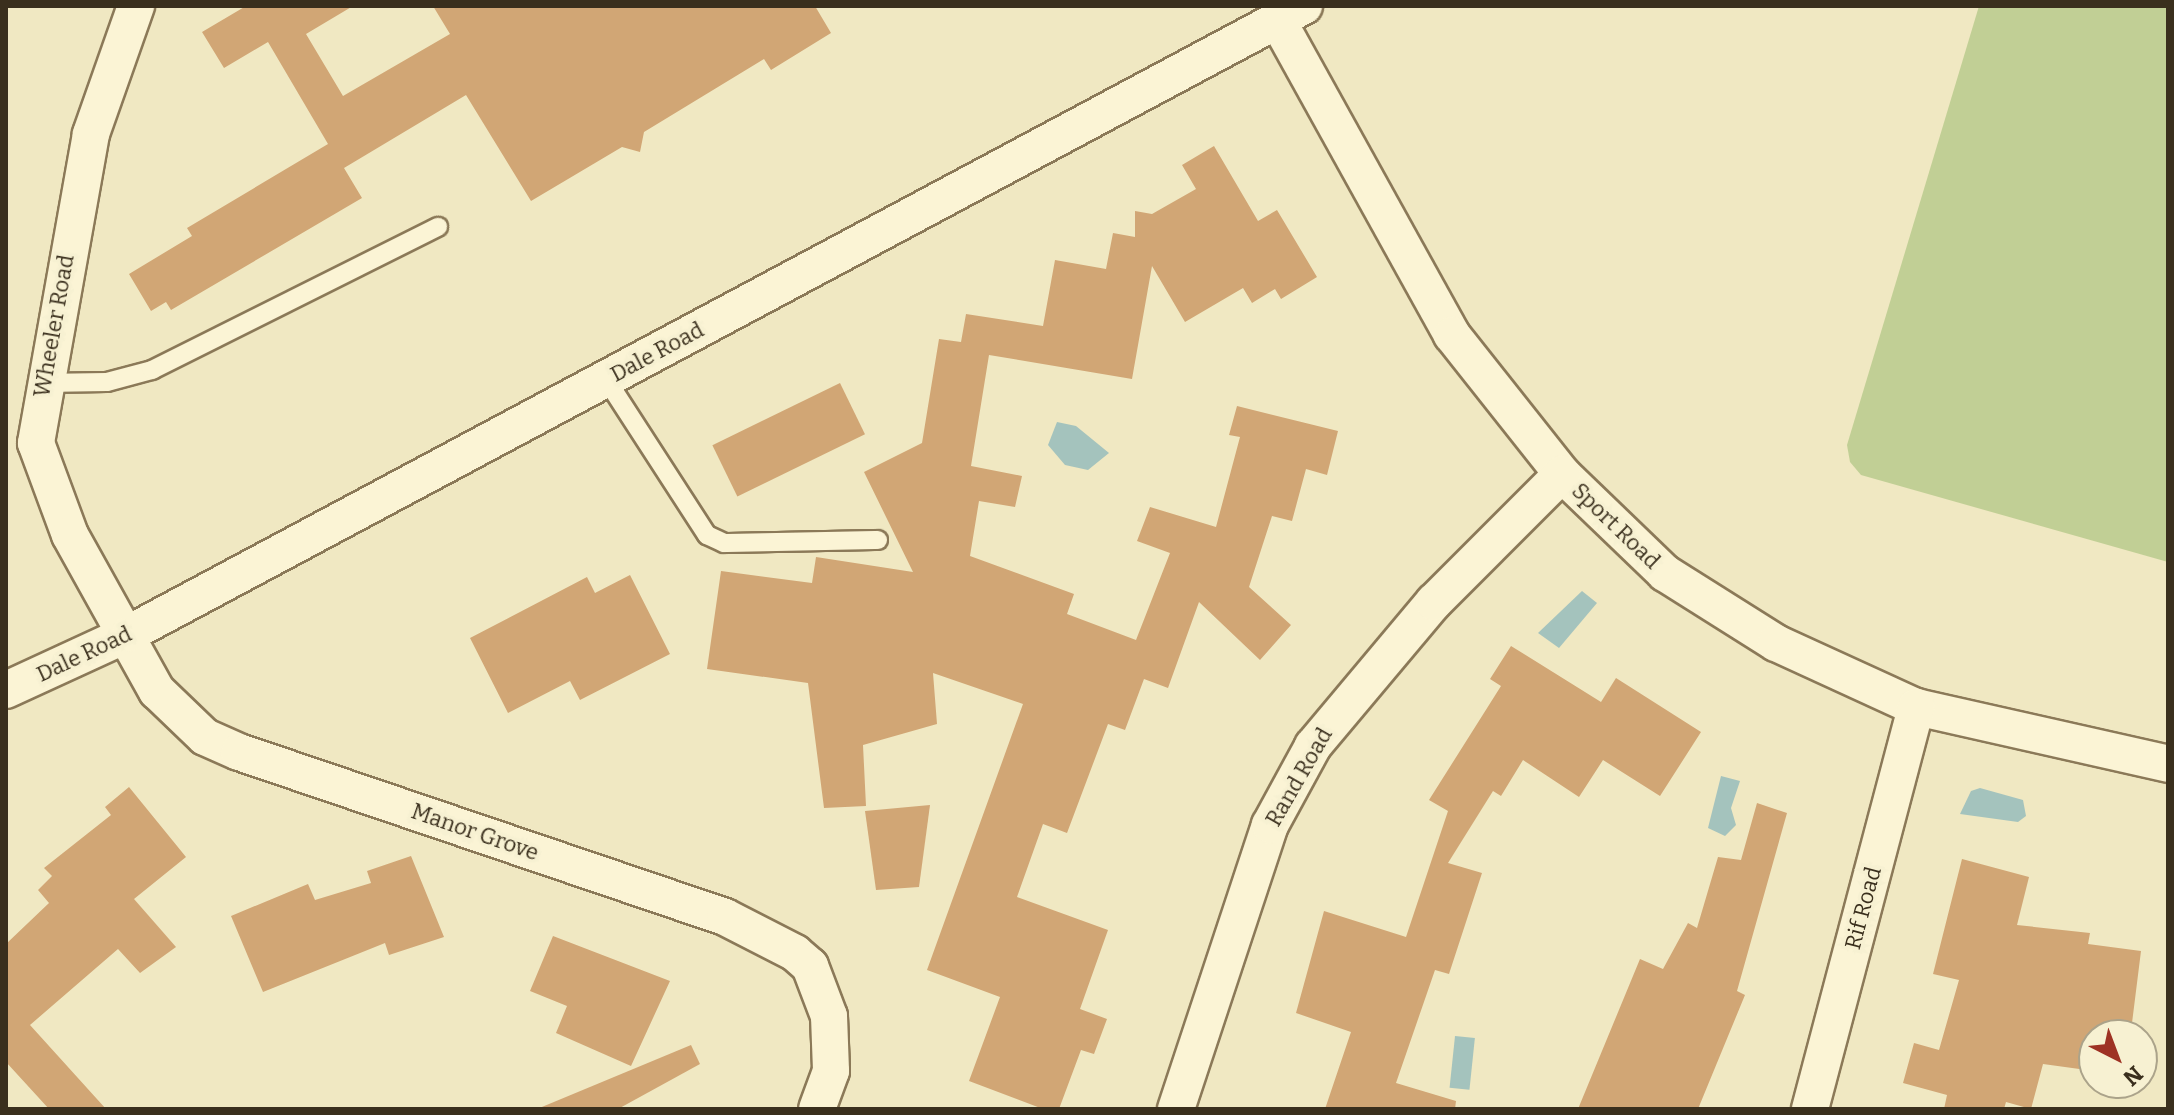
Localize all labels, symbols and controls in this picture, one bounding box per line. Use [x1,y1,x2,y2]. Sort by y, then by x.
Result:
street label: Wheeler Road [28,253,80,399]
street label: Dale Road [606,316,708,388]
street label: Sport Road [1567,478,1665,574]
street label: Dale Road [32,621,136,687]
street label: Rand Road [1260,723,1338,831]
street label: Manor Grove [408,798,542,866]
street label: Rif Road [1839,864,1887,952]
north arrow [2078,1019,2158,1099]
text: N [2118,1060,2148,1091]

